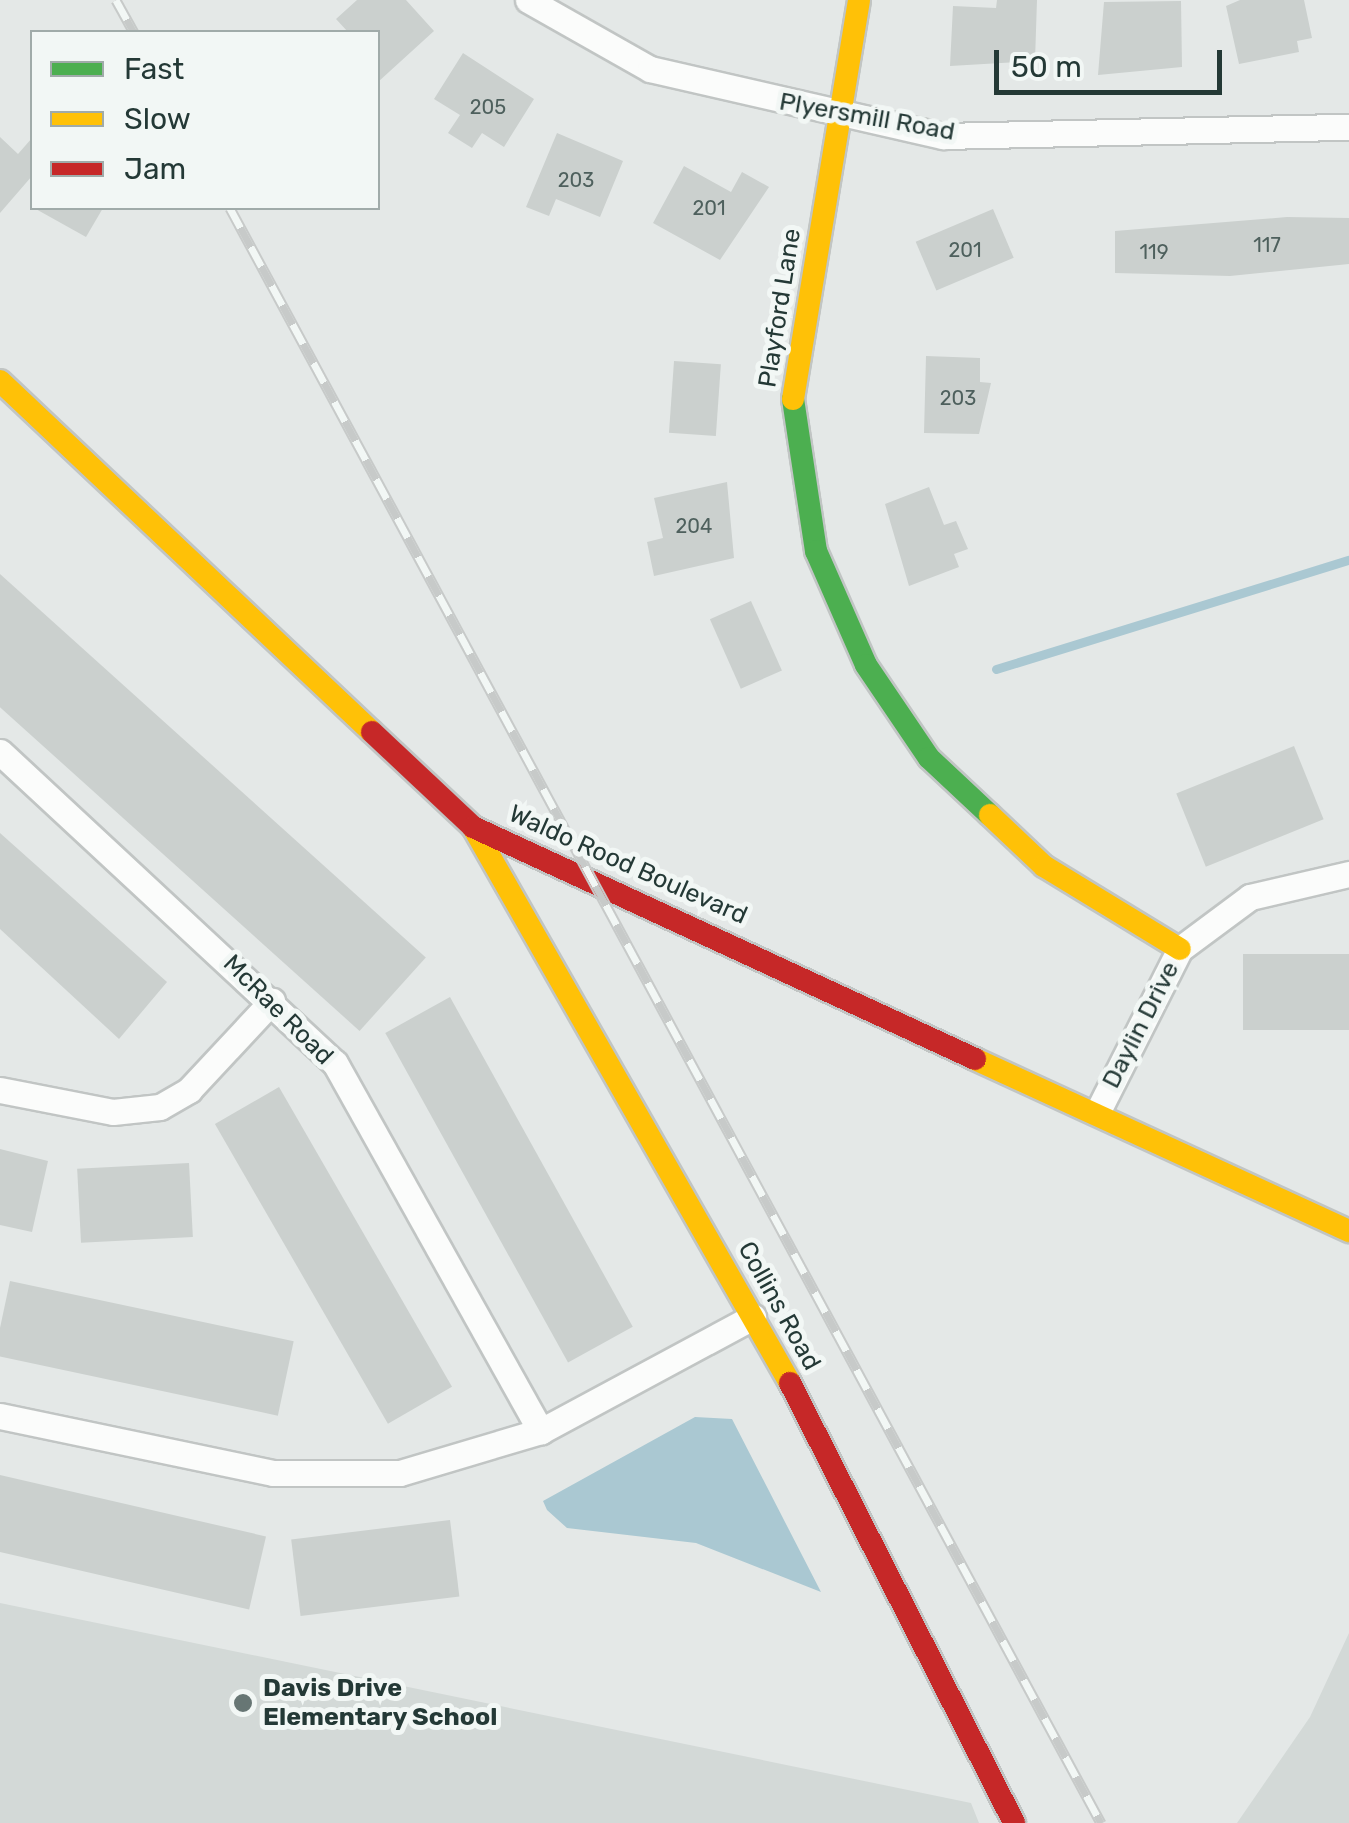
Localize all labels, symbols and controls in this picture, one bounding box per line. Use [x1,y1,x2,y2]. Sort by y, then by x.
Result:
legend [30,30,380,210]
scale bar [999,30,1226,92]
text: 50 m [1011,49,1082,85]
text: Fast [124,51,184,87]
street label: Plyersmill Road [777,87,957,147]
house number: 205 [470,95,506,119]
text: Slow [124,101,191,137]
text: Jam [124,151,186,187]
house number: 203 [558,168,594,192]
house number: 201 [693,196,725,220]
street label: Playford Lane [753,226,807,390]
house number: 117 [1253,233,1281,257]
house number: 201 [949,238,981,262]
house number: 119 [1140,240,1168,264]
house number: 203 [940,386,976,410]
house number: 204 [676,514,712,538]
street label: Waldo Rood Boulevard [504,799,752,931]
street label: McRae Road [217,949,339,1071]
street label: Daylin Drive [1096,957,1186,1093]
street label: Collins Road [731,1236,827,1376]
place label: Davis Drive Elementary School [263,1674,498,1733]
marker: Davis Drive Elementary School [232,1692,254,1714]

